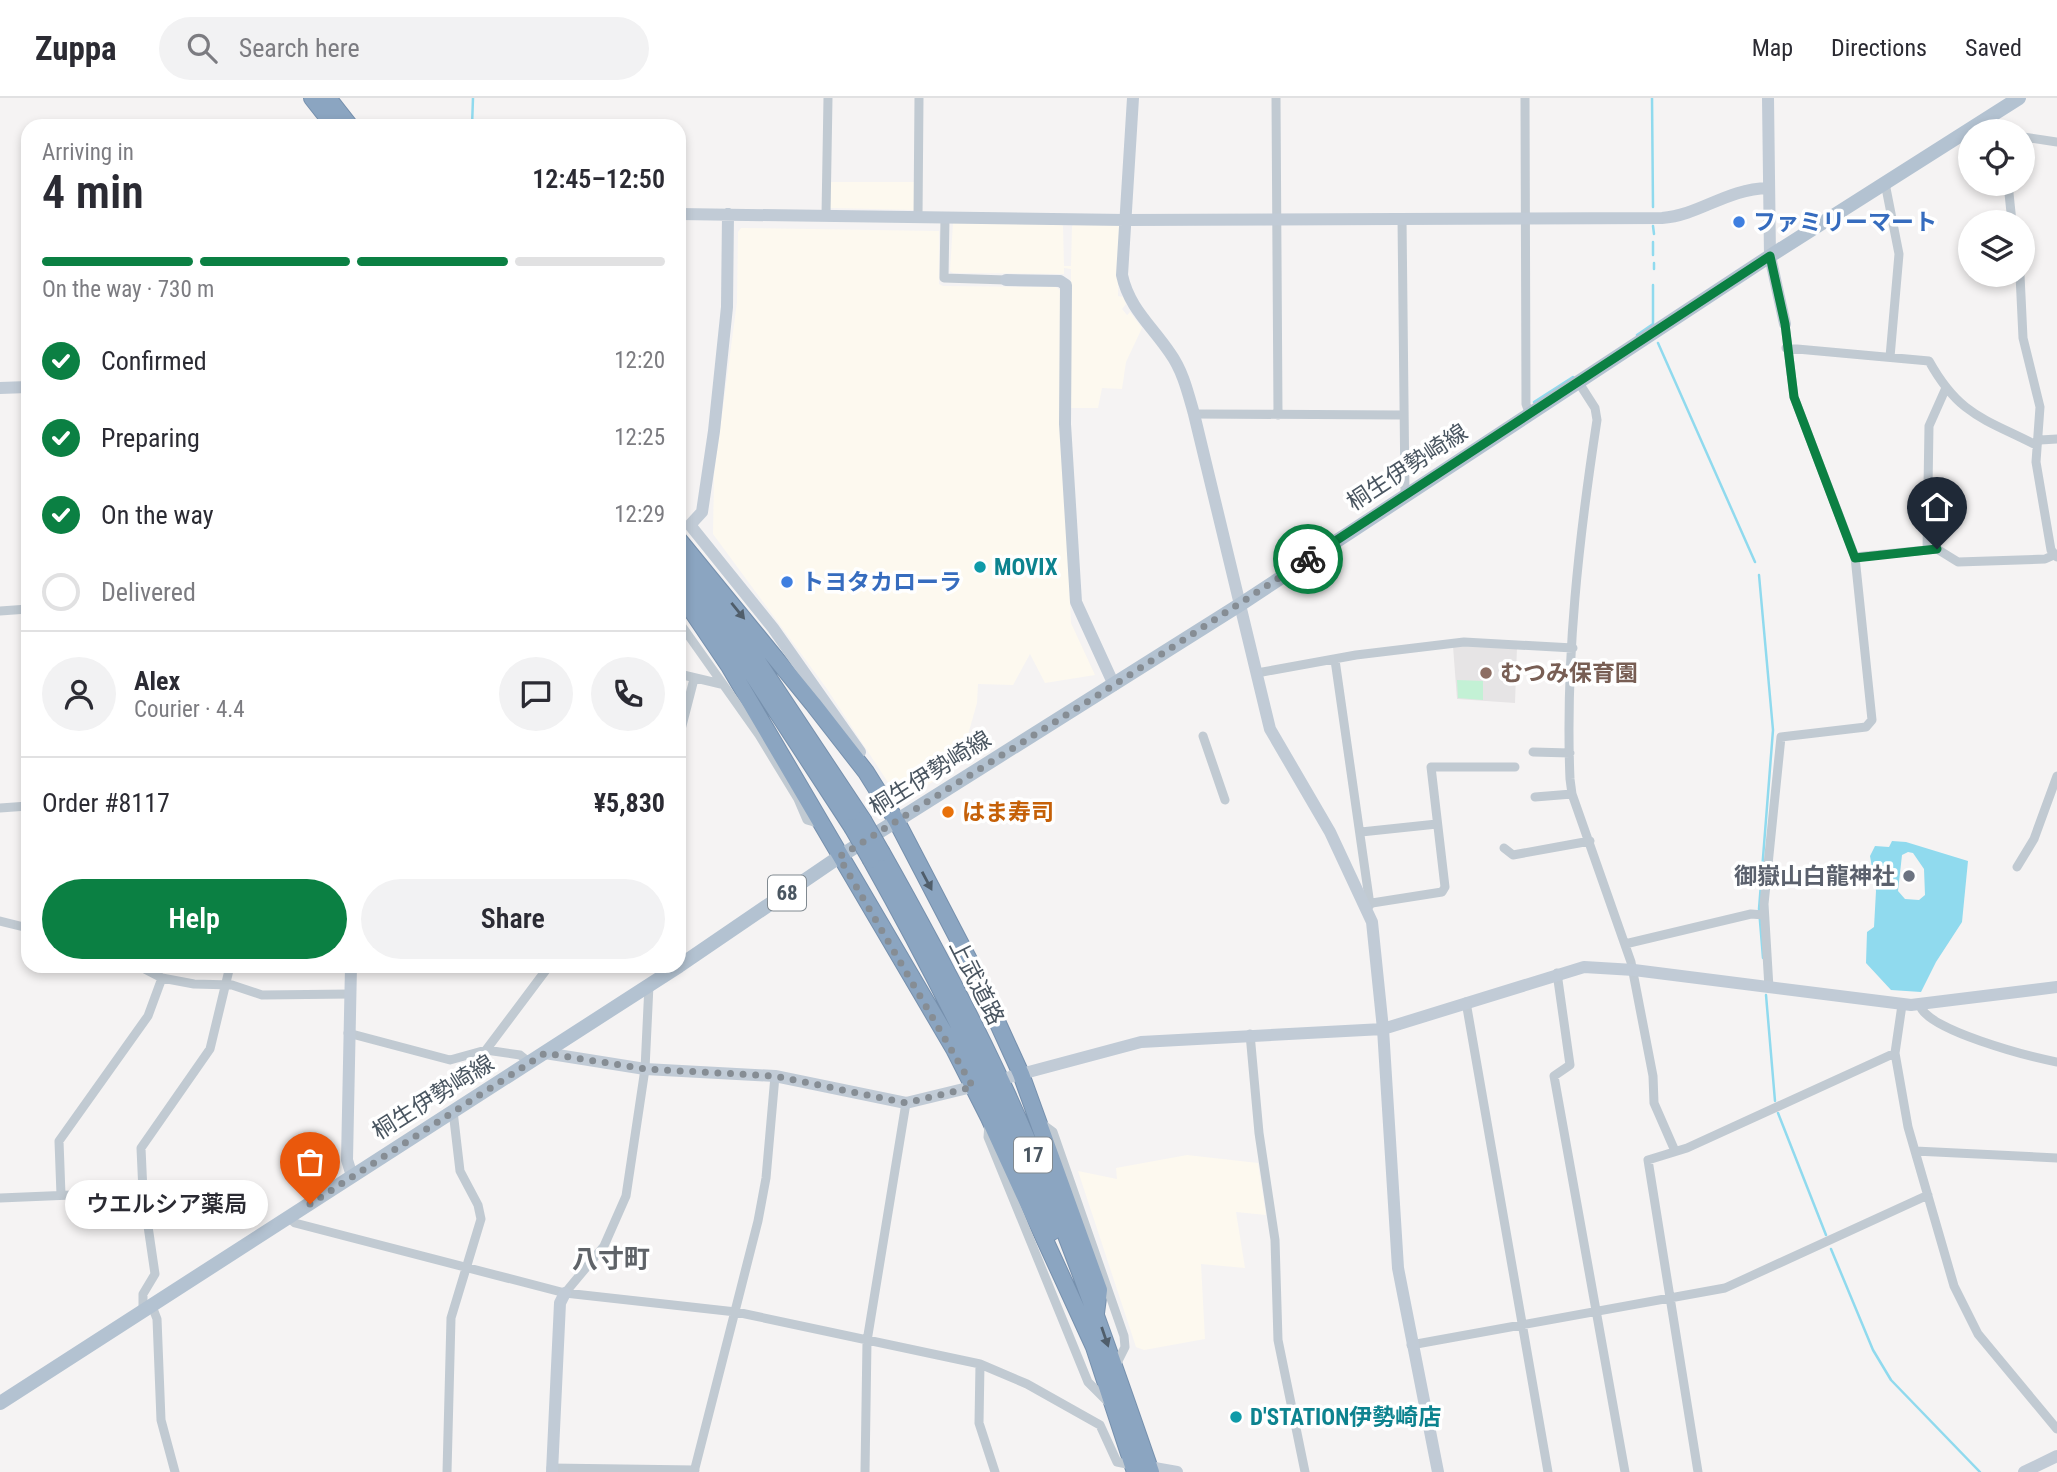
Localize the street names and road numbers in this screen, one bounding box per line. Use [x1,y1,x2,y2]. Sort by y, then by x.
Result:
street label: 桐生伊勢崎線 [1342,419,1472,516]
street label: 桐生伊勢崎線 [865,725,996,821]
road number: 68 [768,876,806,910]
street label: 上武道路 [944,935,1009,1029]
street label: 桐生伊勢崎線 [368,1049,499,1145]
road number: 17 [1014,1138,1052,1172]

